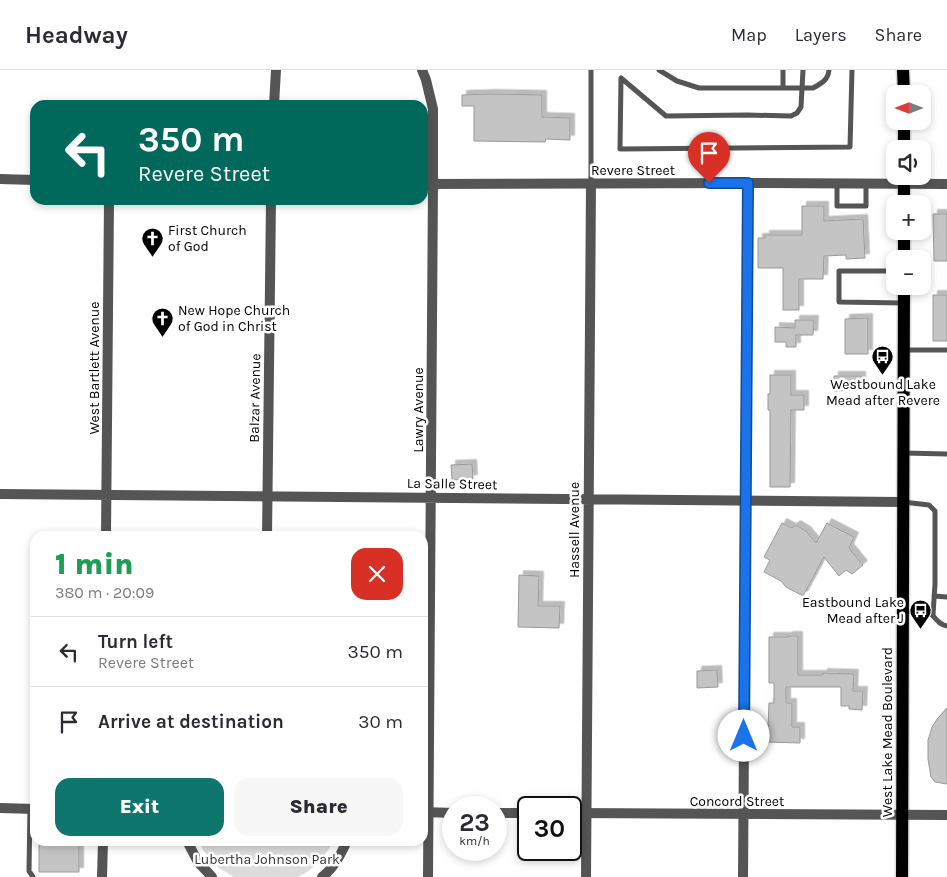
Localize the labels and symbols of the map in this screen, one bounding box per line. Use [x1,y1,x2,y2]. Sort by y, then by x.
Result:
north arrow [886,85,931,130]
pin [688,132,730,183]
street label: Revere Street [591,162,675,179]
place label: First Church of God [168,222,247,255]
church icon: First Church of God [140,226,164,257]
street label: West Bartlett Avenue [86,302,103,434]
place label: New Hope Church of God in Christ [178,302,290,335]
church icon: New Hope Church of God in Christ [150,306,174,337]
bus stop icon: Westbound Lake Mead after Revere [871,344,895,375]
street label: Balzar Avenue [246,353,264,443]
street label: Lawry Avenue [410,367,427,453]
place label: Westbound Lake Mead after Revere [826,376,940,409]
street label: La Salle Street [407,475,497,493]
street label: Hassell Avenue [566,482,583,578]
place label: Eastbound Lake Mead after J [802,594,904,627]
bus stop icon: Eastbound Lake Mead after J [908,598,932,629]
street label: West Lake Mead Boulevard [879,647,896,817]
position arrow [717,709,769,761]
street label: Concord Street [690,793,784,810]
speed limit sign: 30 [517,796,582,861]
park label: Lubertha Johnson Park [194,851,340,868]

